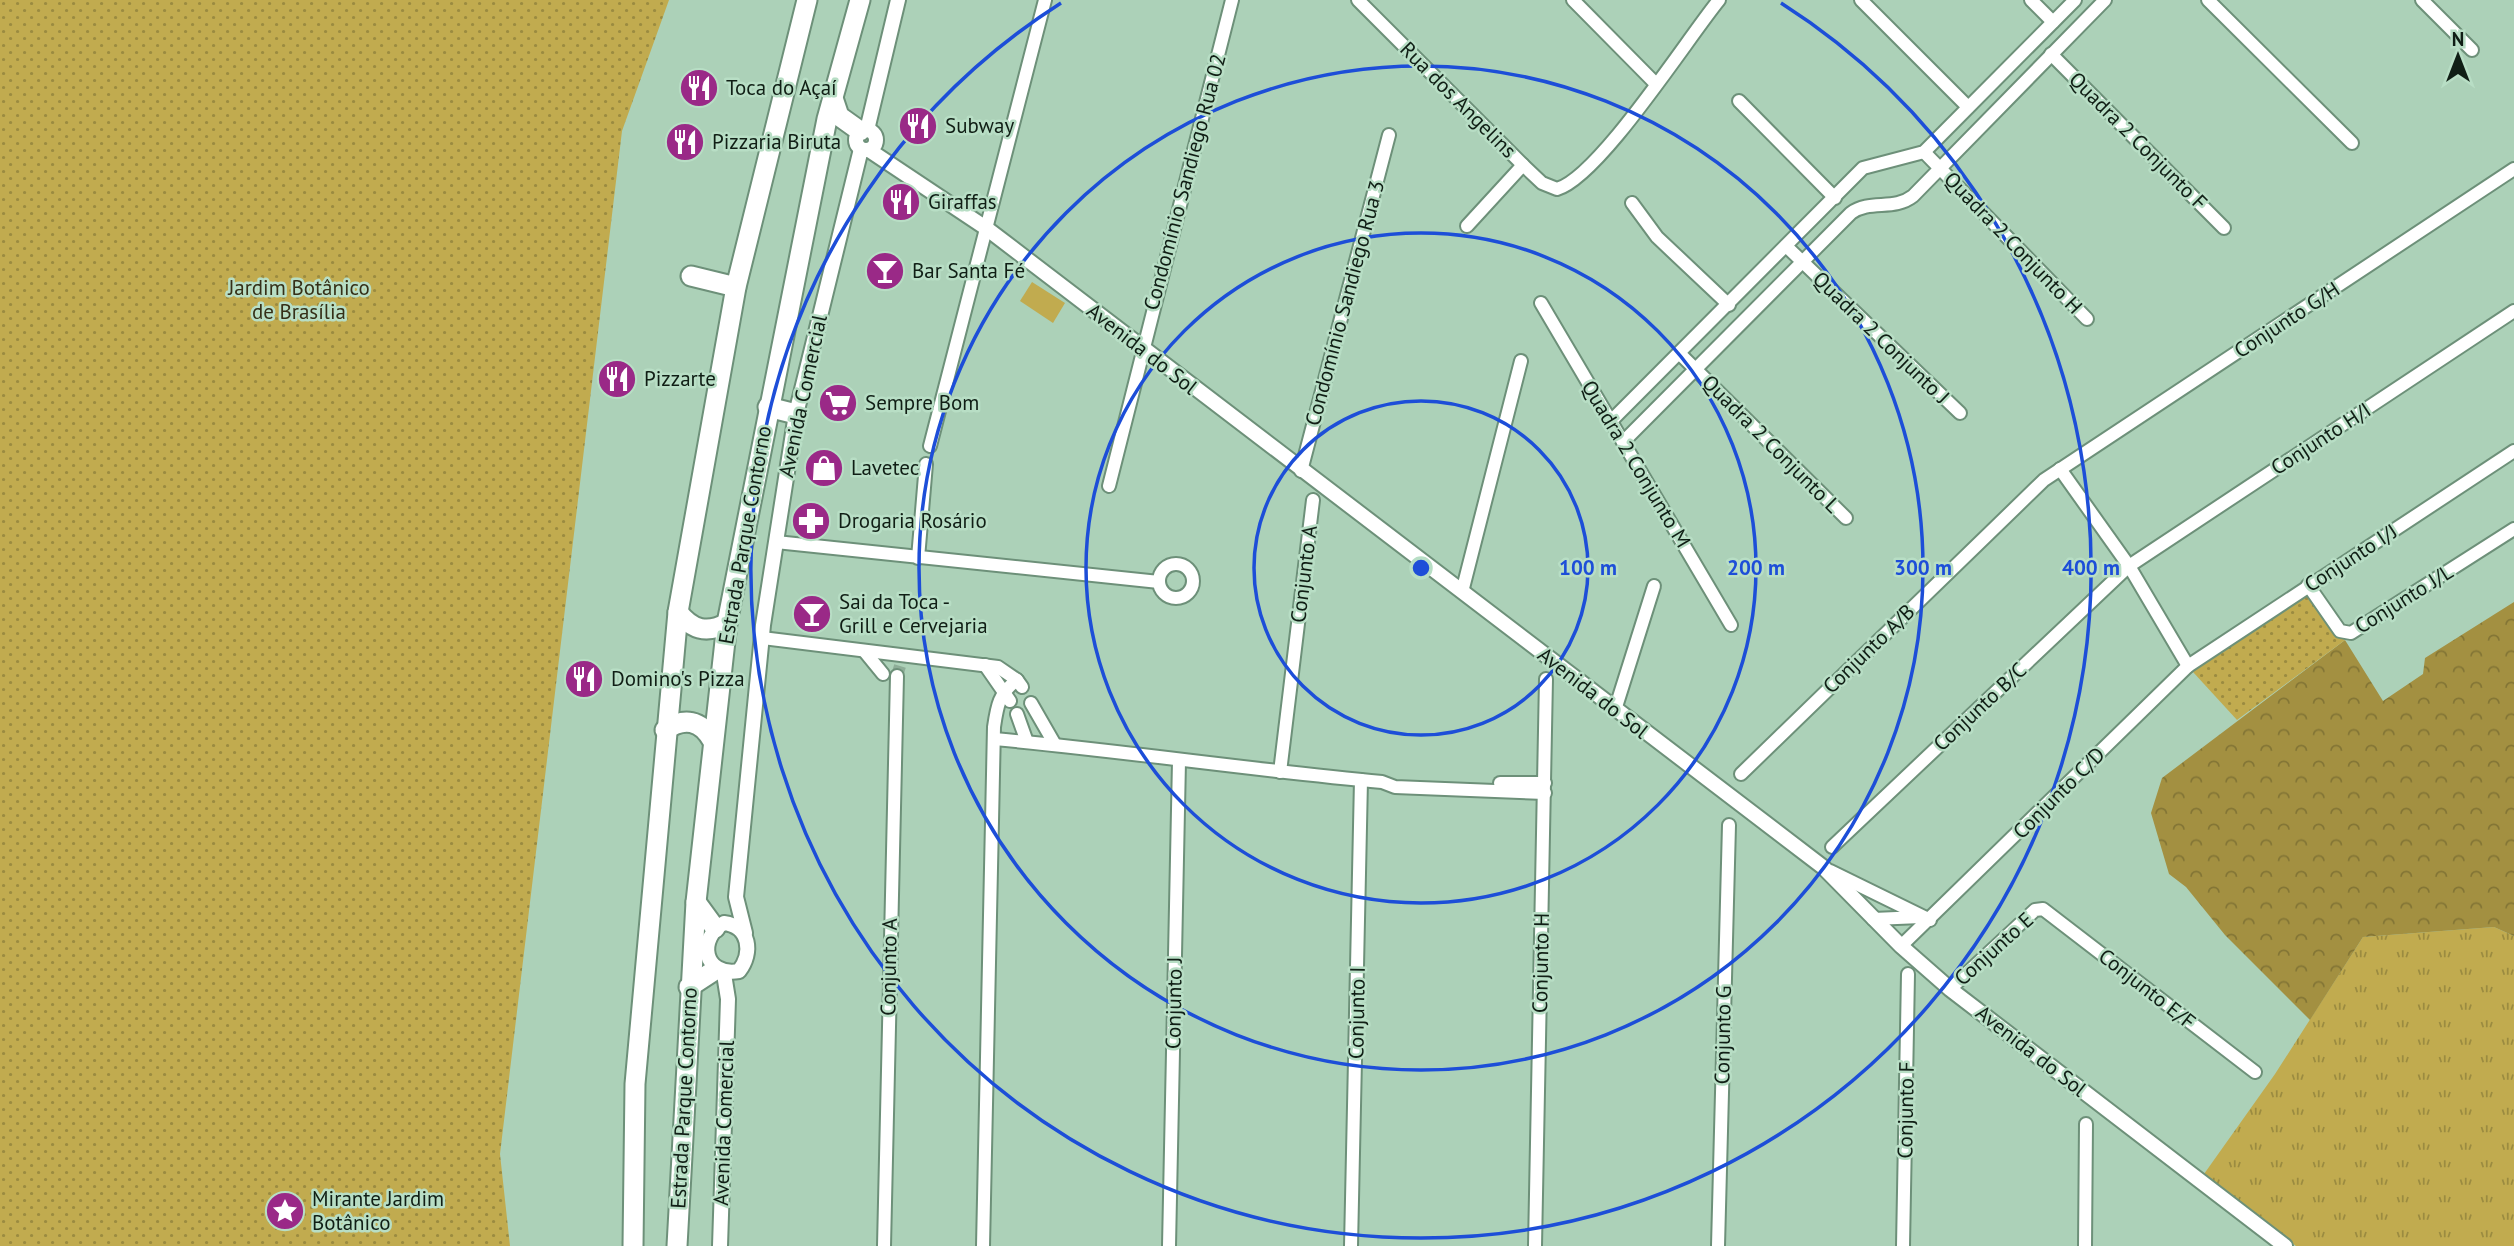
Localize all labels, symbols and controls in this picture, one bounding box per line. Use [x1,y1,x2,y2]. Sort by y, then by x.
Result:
north arrow [2423,21,2493,91]
text: N [2452,27,2464,51]
street label: Rua dos Angelins [1394,36,1522,164]
street label: Condomínio Sandiego Rua 02 [1137,51,1232,313]
street label: Quadra 2 Conjunto F [2064,66,2213,215]
restaurant icon: Toca do Açaí [678,67,720,109]
place label: Toca do Açaí [726,74,837,101]
restaurant icon: Subway [897,105,939,147]
place label: Subway [945,112,1014,139]
restaurant icon: Pizzaria Biruta [664,121,706,163]
place label: Pizzaria Biruta [712,128,841,155]
street label: Quadra 2 Conjunto H [1938,166,2088,320]
street label: Condomínio Sandiego Rua 3 [1299,177,1390,428]
restaurant icon: Giraffas [880,181,922,223]
place label: Giraffas [928,188,997,215]
bar icon: Bar Santa Fé [864,250,906,292]
place label: Bar Santa Fé [912,257,1025,284]
street label: Quadra 2 Conjunto J [1807,265,1955,410]
park label: Jardim Botânico de Brasília [227,274,370,325]
street label: Conjunto G/H [2229,275,2345,364]
street label: Avenida do Sol [1081,297,1203,400]
street label: Avenida Comercial [772,312,833,480]
restaurant icon: Pizzarte [596,358,638,400]
place label: Pizzarte [644,365,716,392]
street label: Quadra 2 Conjunto L [1697,369,1846,519]
street label: Quadra 2 Conjunto M [1576,375,1697,552]
supermarket icon: Sempre Bom [817,382,859,424]
place label: Sempre Bom [865,389,979,416]
street label: Conjunto H/I [2266,396,2376,481]
street label: Estrada Parque Contorno [712,423,777,646]
shop icon: Lavetec [803,447,845,489]
place label: Lavetec [851,454,919,481]
pharmacy icon: Drogaria Rosário [790,500,832,542]
place label: Drogaria Rosário [838,507,987,534]
street label: Conjunto I/J [2299,517,2402,598]
street label: Conjunto A [1284,523,1323,624]
text: 100 m [1559,554,1617,581]
text: 200 m [1727,554,1785,581]
text: 300 m [1894,554,1952,581]
text: 400 m [2062,554,2120,581]
centre of rings [1409,556,1433,580]
street label: Conjunto J/L [2350,558,2458,639]
place label: Sai da Toca - Grill e Cervejaria [839,588,988,639]
bar icon: Sai da Toca - Grill e Cervejaria [791,593,833,635]
street label: Conjunto A/B [1817,598,1920,699]
street label: Avenida do Sol [1532,641,1654,744]
street label: Conjunto B/C [1927,657,2032,757]
restaurant icon: Domino's Pizza [563,658,605,700]
place label: Domino's Pizza [611,665,745,692]
street label: Conjunto C/D [2007,741,2110,844]
street label: Conjunto E [1948,906,2039,991]
street label: Conjunto H [1526,913,1555,1013]
street label: Conjunto A [874,917,903,1016]
street label: Conjunto E/F [2093,942,2201,1035]
street label: Conjunto J [1159,957,1188,1049]
street label: Conjunto I [1342,967,1371,1059]
street label: Conjunto G [1708,985,1737,1085]
street label: Estrada Parque Contorno [664,987,703,1209]
street label: Avenida do Sol [1970,999,2092,1102]
street label: Avenida Comercial [707,1040,740,1206]
street label: Conjunto F [1891,1061,1920,1159]
place label: Mirante Jardim Botânico [312,1185,444,1236]
place icon: Mirante Jardim Botânico [264,1190,306,1232]

